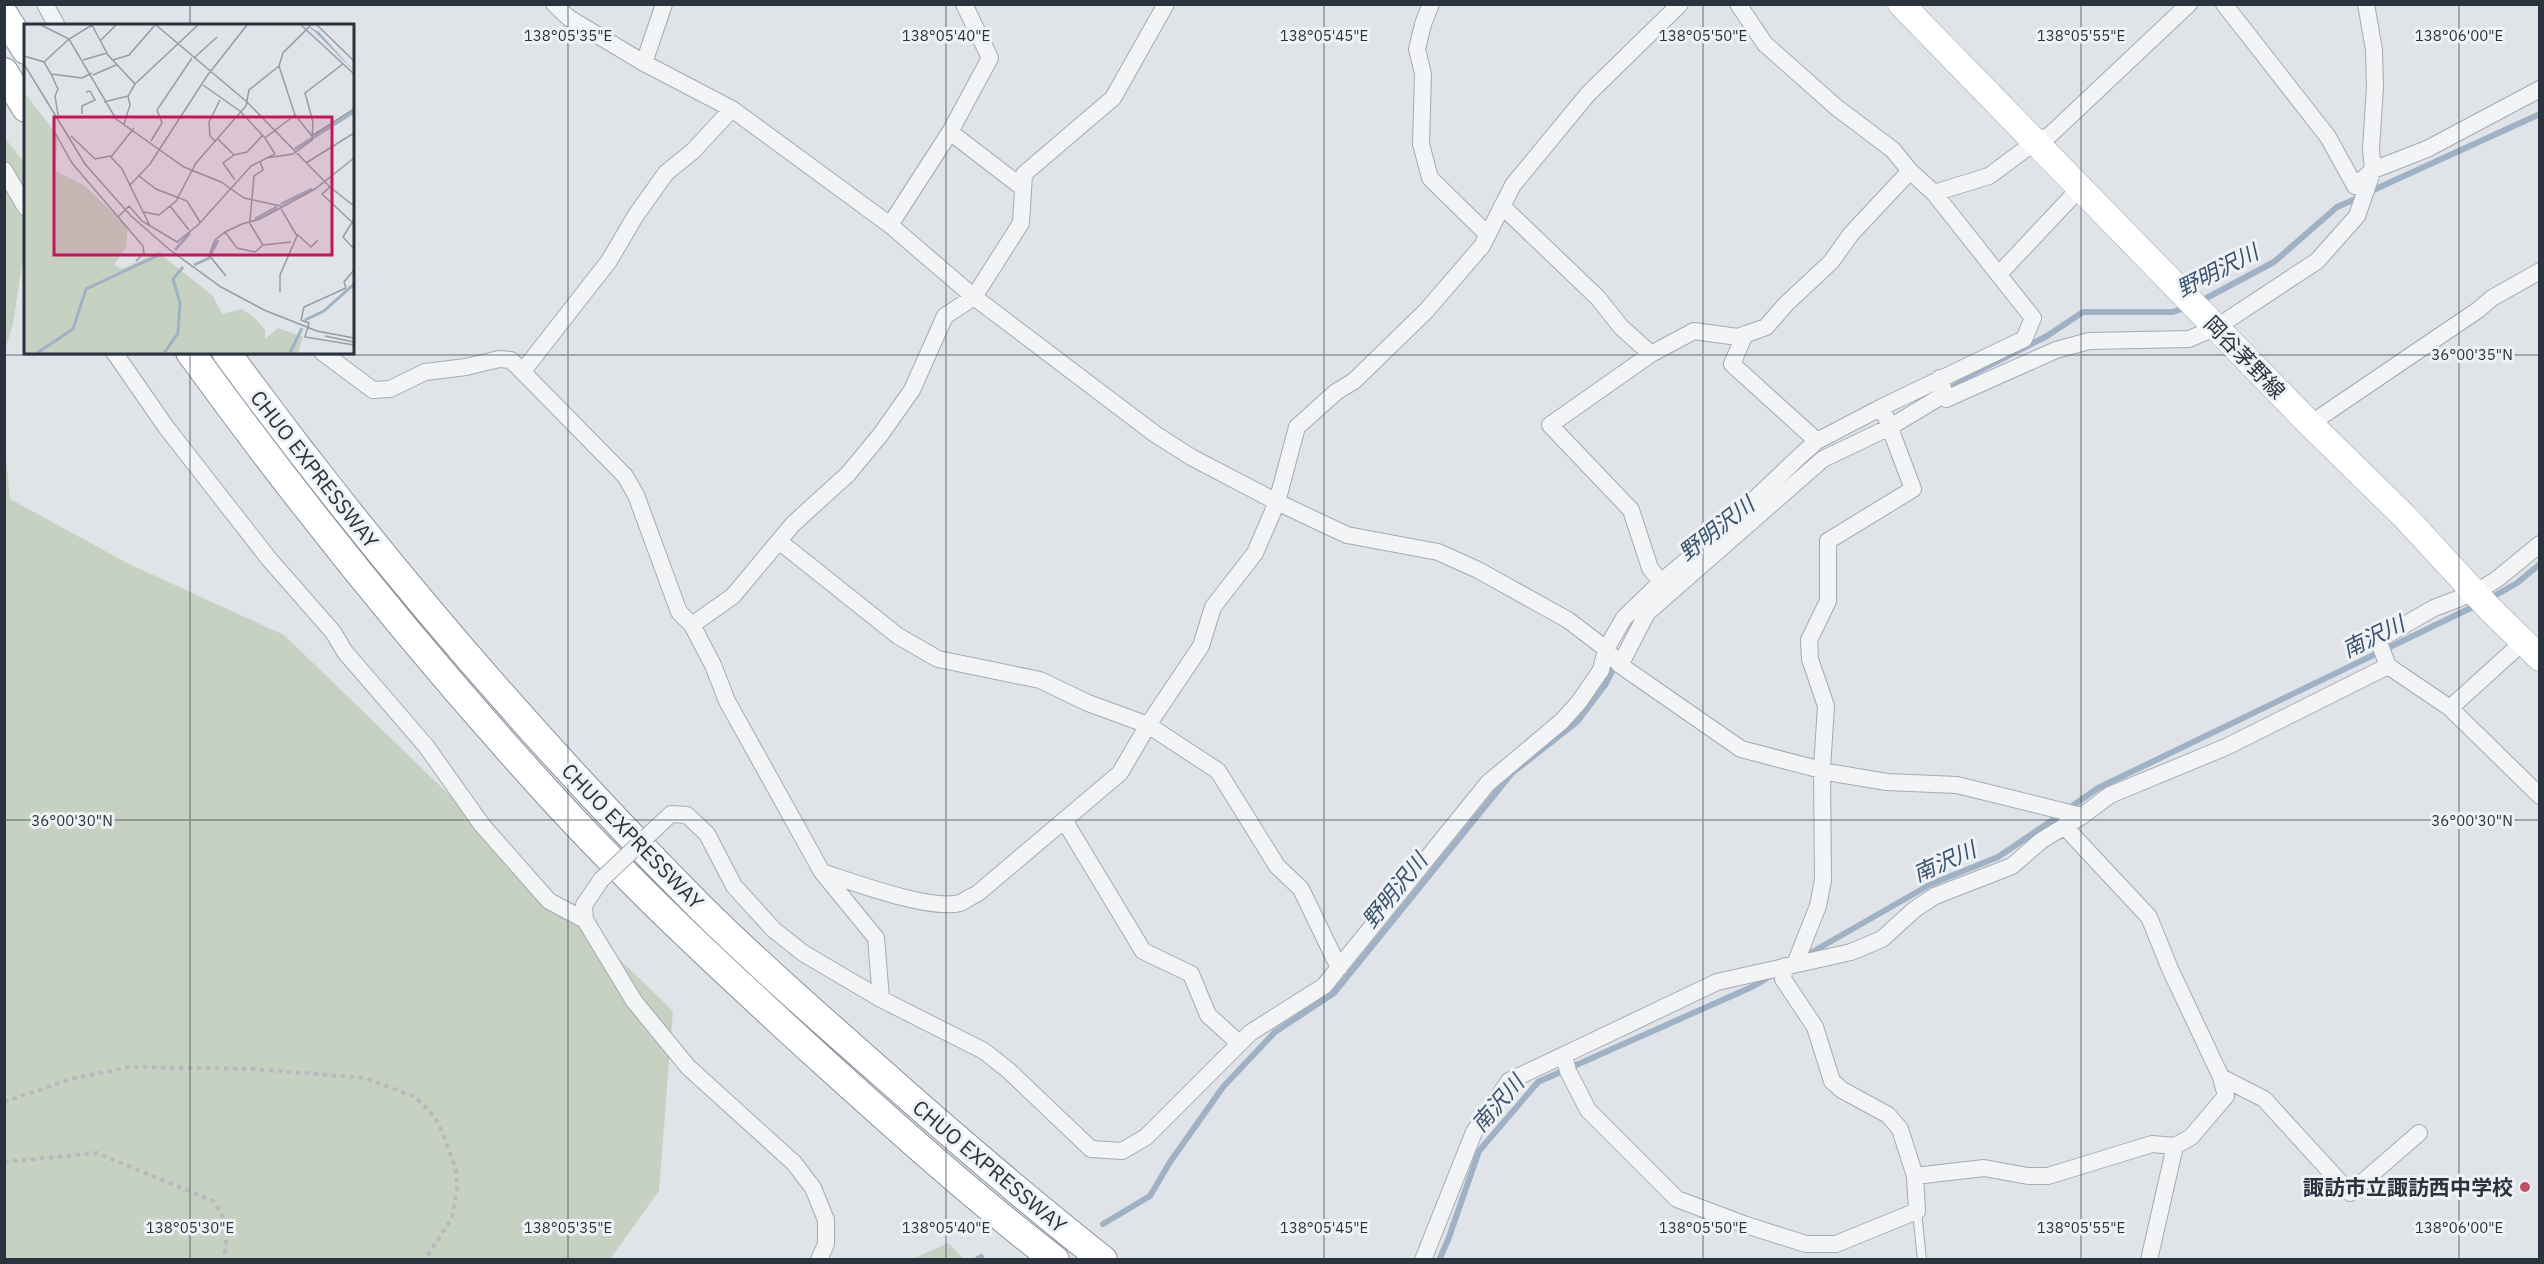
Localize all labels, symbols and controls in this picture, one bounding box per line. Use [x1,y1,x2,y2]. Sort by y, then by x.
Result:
inset map [24,24,354,354]
text: 138°05'35"E [524,26,612,45]
text: 138°05'40"E [902,26,990,45]
text: 138°05'45"E [1280,26,1368,45]
text: 138°05'50"E [1659,26,1747,45]
text: 138°05'55"E [2037,26,2125,45]
text: 138°06'00"E [2415,26,2503,45]
water label: 野明沢川 [2171,236,2265,303]
street label: 岡谷茅野線 [2198,310,2292,404]
text: 36°00'35"N [2431,345,2513,364]
street label: CHUO EXPRESSWAY [245,384,386,554]
water label: 野明沢川 [1672,488,1761,567]
water label: 南沢川 [2337,608,2411,664]
street label: CHUO EXPRESSWAY [556,757,711,916]
text: 36°00'30"N [31,811,113,830]
text: 36°00'30"N [2431,811,2513,830]
water label: 南沢川 [1908,834,1982,888]
water label: 野明沢川 [1355,845,1434,933]
water label: 南沢川 [1464,1067,1531,1137]
street label: CHUO EXPRESSWAY [907,1093,1073,1239]
place label: 諏訪市立諏訪西中学校 [2303,1173,2513,1201]
marker: 諏訪市立諏訪西中学校 [2518,1180,2532,1194]
text: 138°05'30"E [146,1218,234,1237]
text: 138°05'35"E [524,1218,612,1237]
text: 138°05'40"E [902,1218,990,1237]
text: 138°05'45"E [1280,1218,1368,1237]
text: 138°05'50"E [1659,1218,1747,1237]
text: 138°05'55"E [2037,1218,2125,1237]
text: 138°06'00"E [2415,1218,2503,1237]

